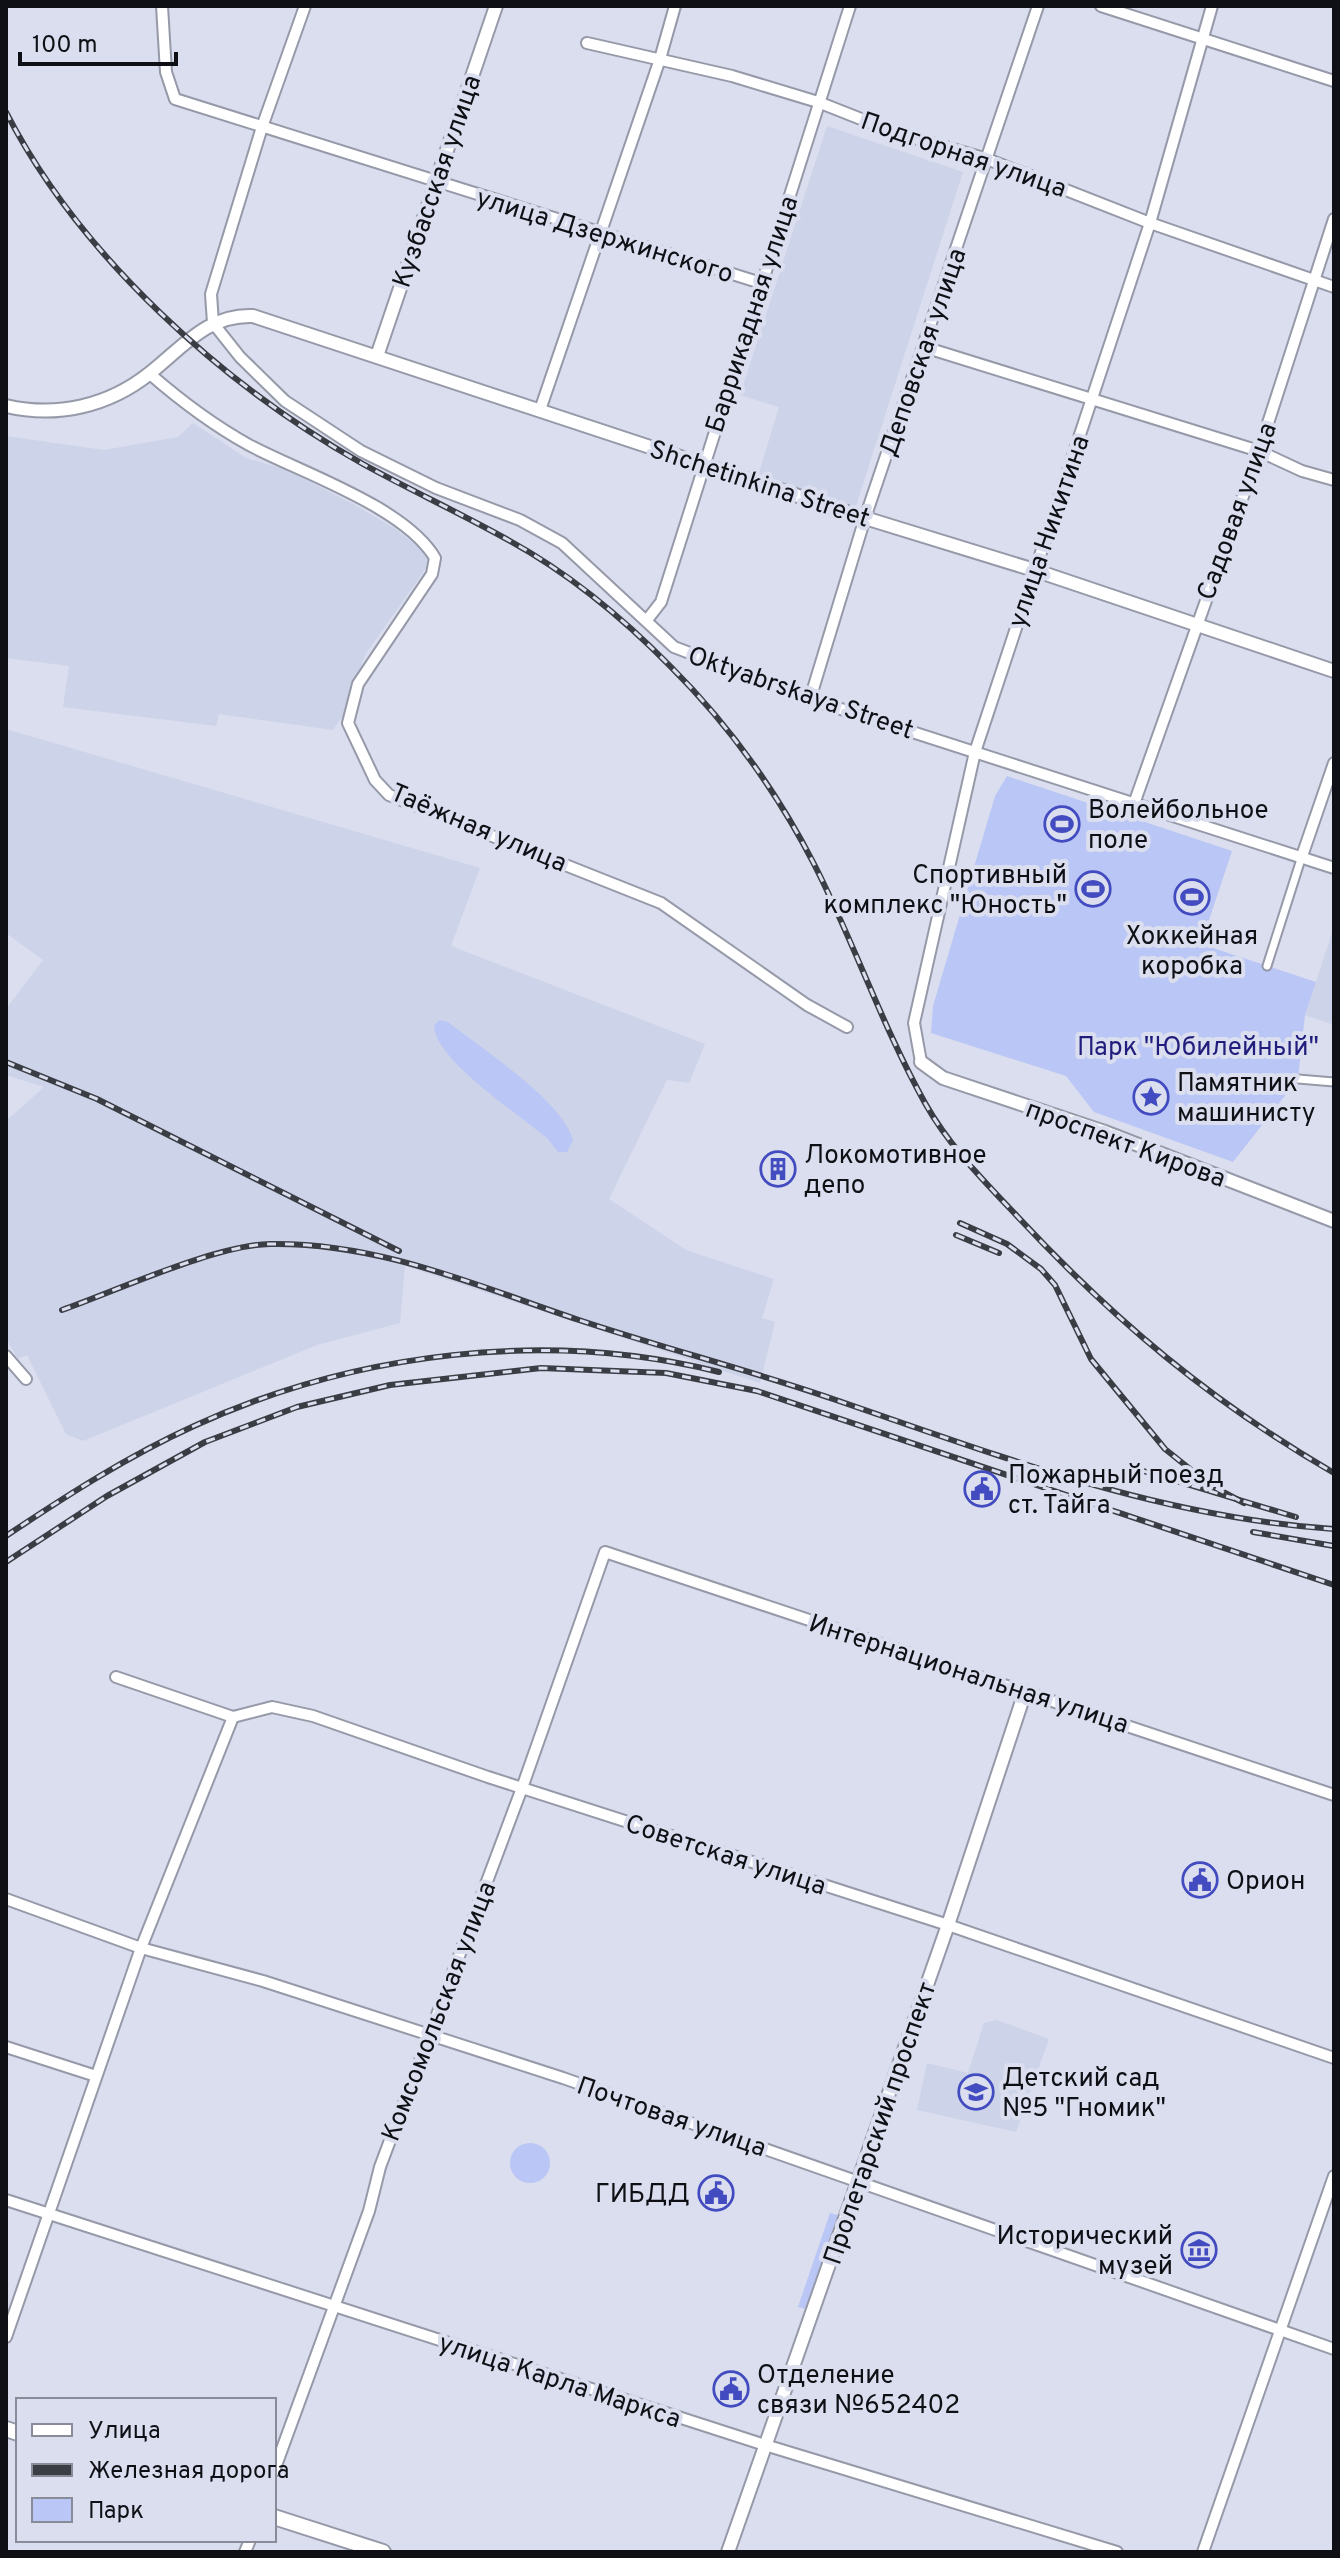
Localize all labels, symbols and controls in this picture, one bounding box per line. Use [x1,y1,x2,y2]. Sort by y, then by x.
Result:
scale bar [20,16,176,66]
text: 100 m [32,31,98,61]
street label: Кузбасская улица [386,71,490,293]
street label: Подгорная улица [856,106,1070,207]
street label: улица Дзержинского [472,183,737,292]
street label: Баррикадная улица [700,192,807,437]
street label: Деповская улица [873,244,975,461]
street label: Садовая улица [1191,419,1286,605]
street label: улица Никитина [1002,431,1099,632]
street label: Shchetinkina Street [645,434,873,537]
street label: Oktyabrskaya Street [683,640,917,748]
street label: Таёжная улица [385,777,571,881]
place label: Волейбольное поле [1088,795,1269,858]
sports icon: Волейбольное поле [1043,805,1081,843]
place label: Спортивный комплекс "Юность" [823,860,1067,923]
sports icon: Спортивный комплекс "Юность" [1074,870,1112,908]
sports icon: Хоккейная коробка [1173,878,1211,916]
place label: Хоккейная коробка [1126,921,1258,984]
park label: Парк "Юбилейный" [1077,1032,1319,1065]
place label: Памятник машинисту [1177,1068,1315,1131]
place icon: Памятник машинисту [1132,1078,1170,1116]
street label: проспект Кирова [1021,1094,1230,1197]
place label: Локомотивное депо [804,1140,987,1203]
building icon: Локомотивное депо [759,1150,797,1188]
place label: Пожарный поезд ст. Тайга [1008,1460,1224,1523]
public building icon: Пожарный поезд ст. Тайга [963,1470,1001,1508]
street label: Интернациональная улица [804,1608,1132,1743]
street label: Советская улица [621,1808,830,1904]
public building icon: Орион [1181,1861,1219,1899]
place label: Орион [1226,1866,1305,1899]
street label: Комсомольская улица [376,1877,505,2147]
street label: Пролетарский проспект [817,1978,945,2269]
place label: Детский сад №5 "Гномик" [1002,2063,1166,2126]
street label: Почтовая улица [572,2070,770,2166]
school or university icon: Детский сад №5 "Гномик" [957,2073,995,2111]
public building icon: ГИБДД [697,2174,735,2212]
place label: ГИБДД [595,2179,690,2212]
place label: Исторический музей [997,2221,1173,2284]
museum icon: Исторический музей [1180,2231,1218,2269]
street label: улица Карла Маркса [434,2328,685,2437]
place label: Отделение связи №652402 [757,2360,960,2423]
public building icon: Отделение связи №652402 [712,2370,750,2408]
legend [16,2398,276,2542]
text: Улица [88,2417,161,2447]
text: Железная дорога [88,2457,289,2487]
text: Парк [88,2497,144,2527]

